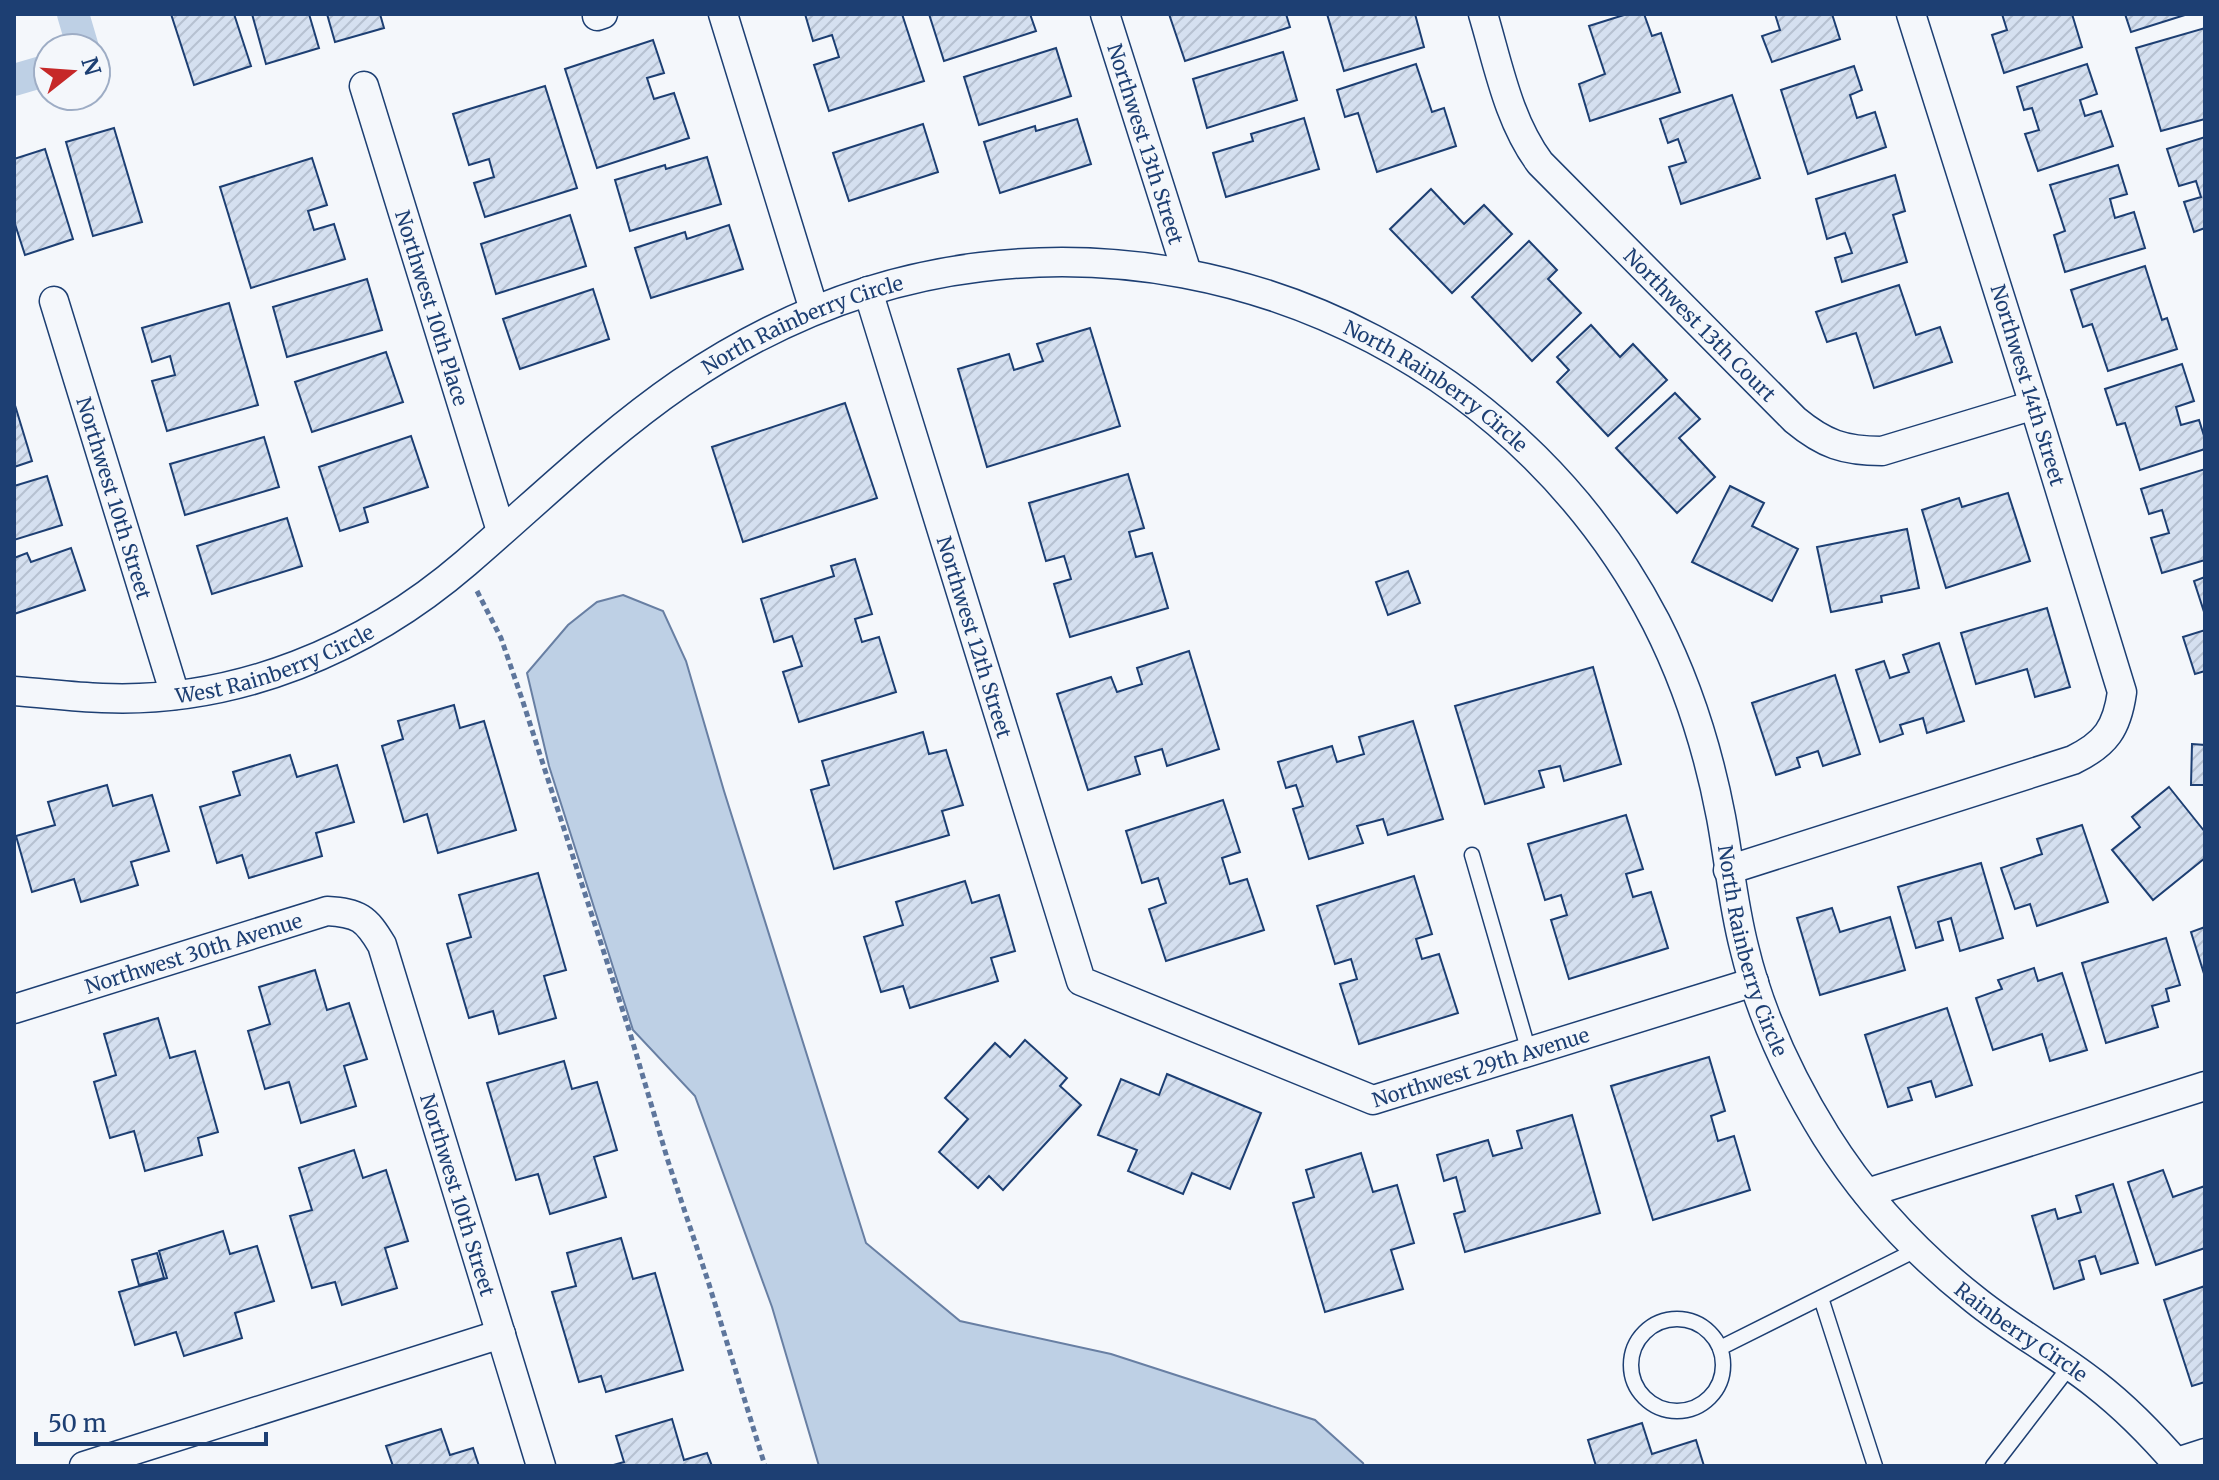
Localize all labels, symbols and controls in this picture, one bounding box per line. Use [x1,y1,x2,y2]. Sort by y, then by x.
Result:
north arrow [32,32,112,112]
street label: Northwest 13th Street [1103,40,1190,247]
text: N [75,54,107,79]
street label: Northwest 10th Place [390,207,474,408]
street label: Northwest 13th Court [1619,243,1782,406]
street label: North Rainberry Circle [697,270,906,379]
street label: Northwest 14th Street [1985,281,2071,489]
street label: North Rainberry Circle [1340,314,1533,457]
street label: Northwest 10th Street [72,394,157,602]
street label: Northwest 12th Street [932,533,1018,741]
street label: West Rainberry Circle [173,619,378,708]
street label: North Rainberry Circle [1713,843,1793,1060]
street label: Northwest 30th Avenue [82,907,305,999]
street label: Northwest 29th Avenue [1369,1021,1592,1112]
street label: Northwest 10th Street [416,1090,501,1299]
street label: Rainberry Circle [1950,1276,2093,1387]
scale bar [36,1396,266,1446]
text: 50 m [48,1408,107,1439]

